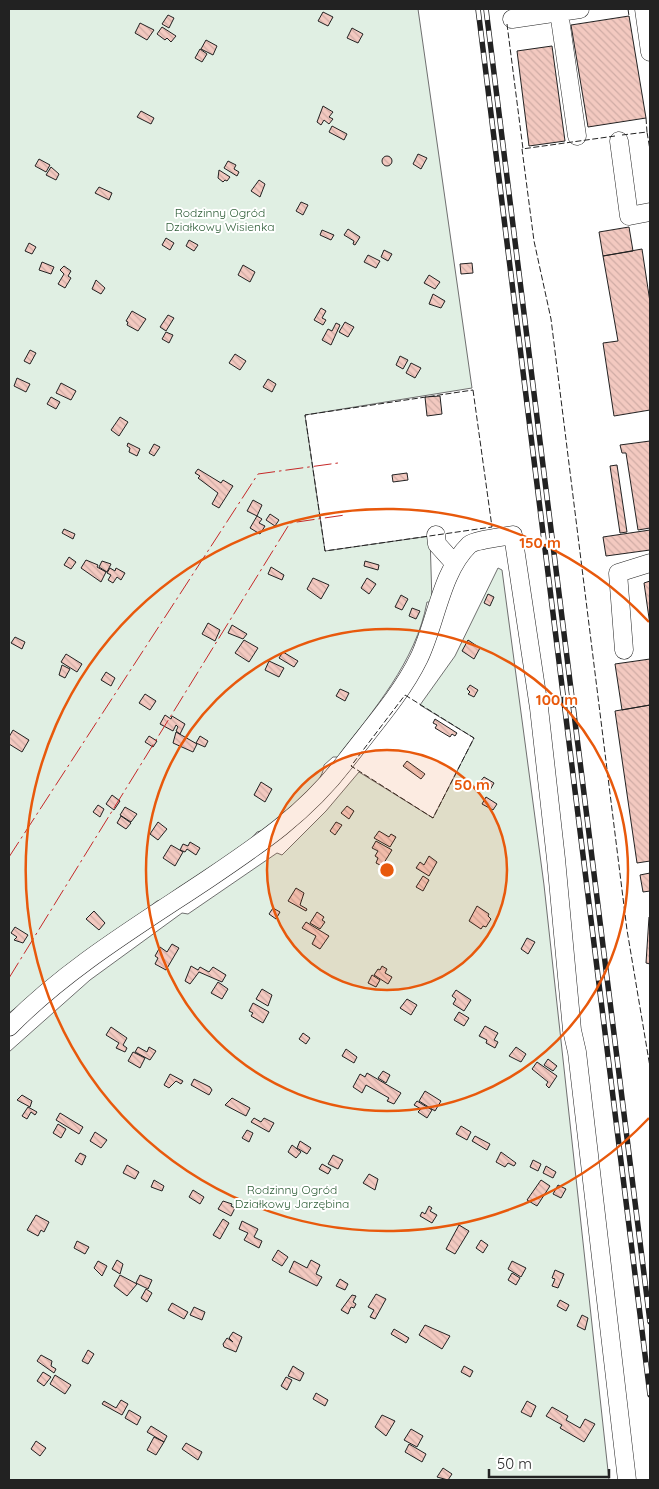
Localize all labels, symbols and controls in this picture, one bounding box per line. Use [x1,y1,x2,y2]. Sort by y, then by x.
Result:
park label: Rodzinny Ogród Działkowy Wisienka [165,205,275,234]
text: 150 m [519,533,561,552]
text: 100 m [536,690,578,709]
text: 50 m [454,775,490,794]
centre of rings [378,861,396,879]
park label: Rodzinny Ogród Działkowy Jarzębina [235,1182,349,1211]
scale bar [489,1446,609,1478]
text: 50 m [497,1454,532,1473]

